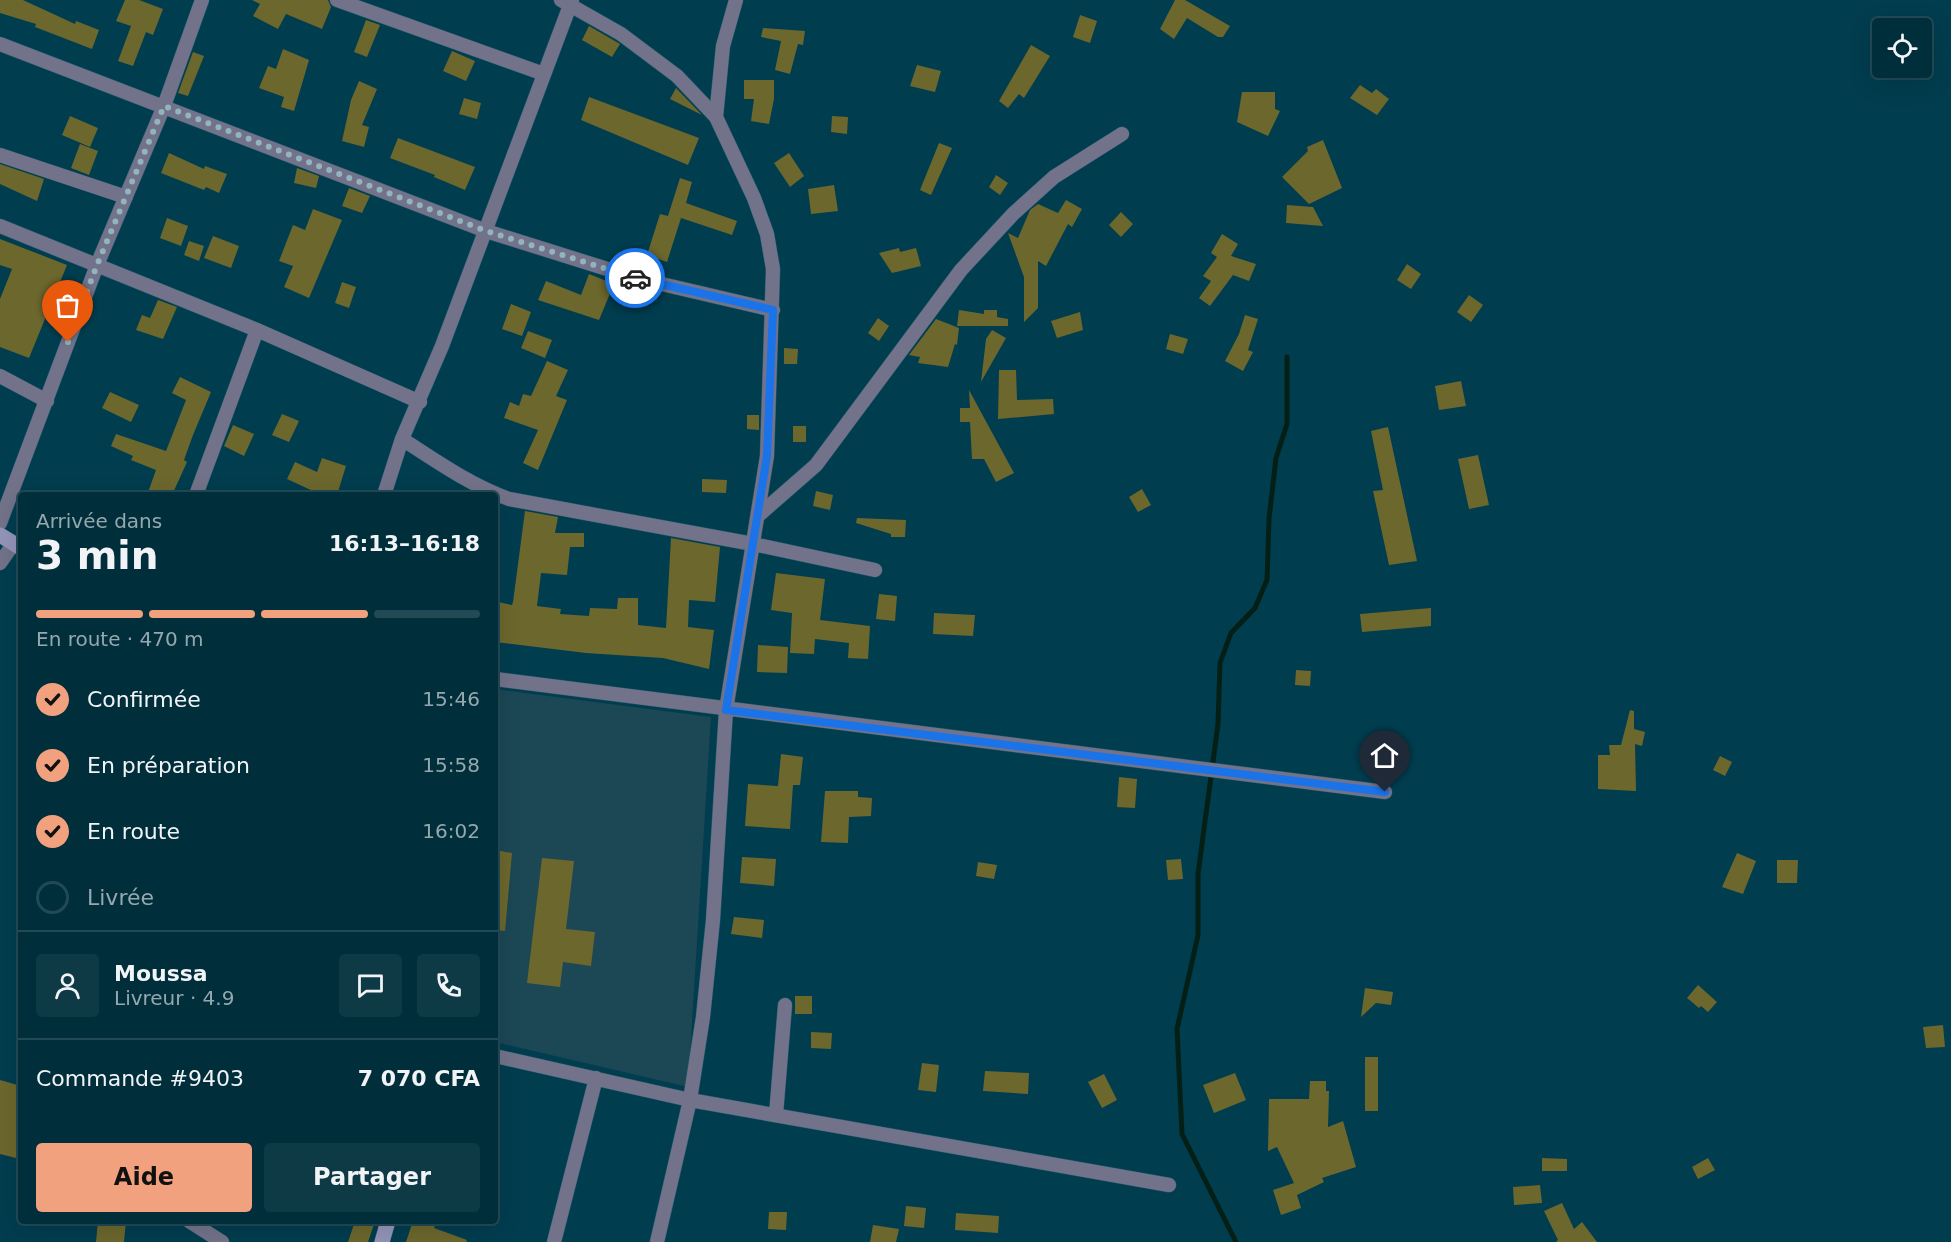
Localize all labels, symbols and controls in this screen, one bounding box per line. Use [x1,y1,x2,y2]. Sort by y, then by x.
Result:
map controls [1872,18,1932,78]
button: locate [1872,18,1932,78]
courier [605,248,665,308]
icon: car [619,262,652,295]
pin [42,280,93,342]
icon: bag [51,289,84,322]
text: Arrivée dans [36,509,162,533]
text: 16:13–16:18 [329,531,480,556]
text: 3 min [36,533,158,578]
text: En route · 470 m [36,627,204,651]
icon: check [36,683,69,716]
text: Confirmée [87,687,201,712]
text: 15:46 [422,687,480,711]
pin [1359,730,1410,792]
icon: home [1368,739,1401,772]
icon: check [36,749,69,782]
text: En préparation [87,753,250,778]
text: 15:58 [422,753,480,777]
icon: check [36,815,69,848]
text: En route [87,819,180,844]
text: 16:02 [422,819,480,843]
text: Livrée [87,885,154,910]
button: person [36,954,99,1017]
button: chat [339,954,402,1017]
button: phone [417,954,480,1017]
text: Moussa [114,961,208,986]
text: Livreur · 4.9 [114,986,234,1010]
text: Commande #9403 [36,1066,244,1091]
text: 7 070 CFA [358,1066,480,1091]
button: Aide [36,1143,252,1212]
button: Partager [264,1143,480,1212]

